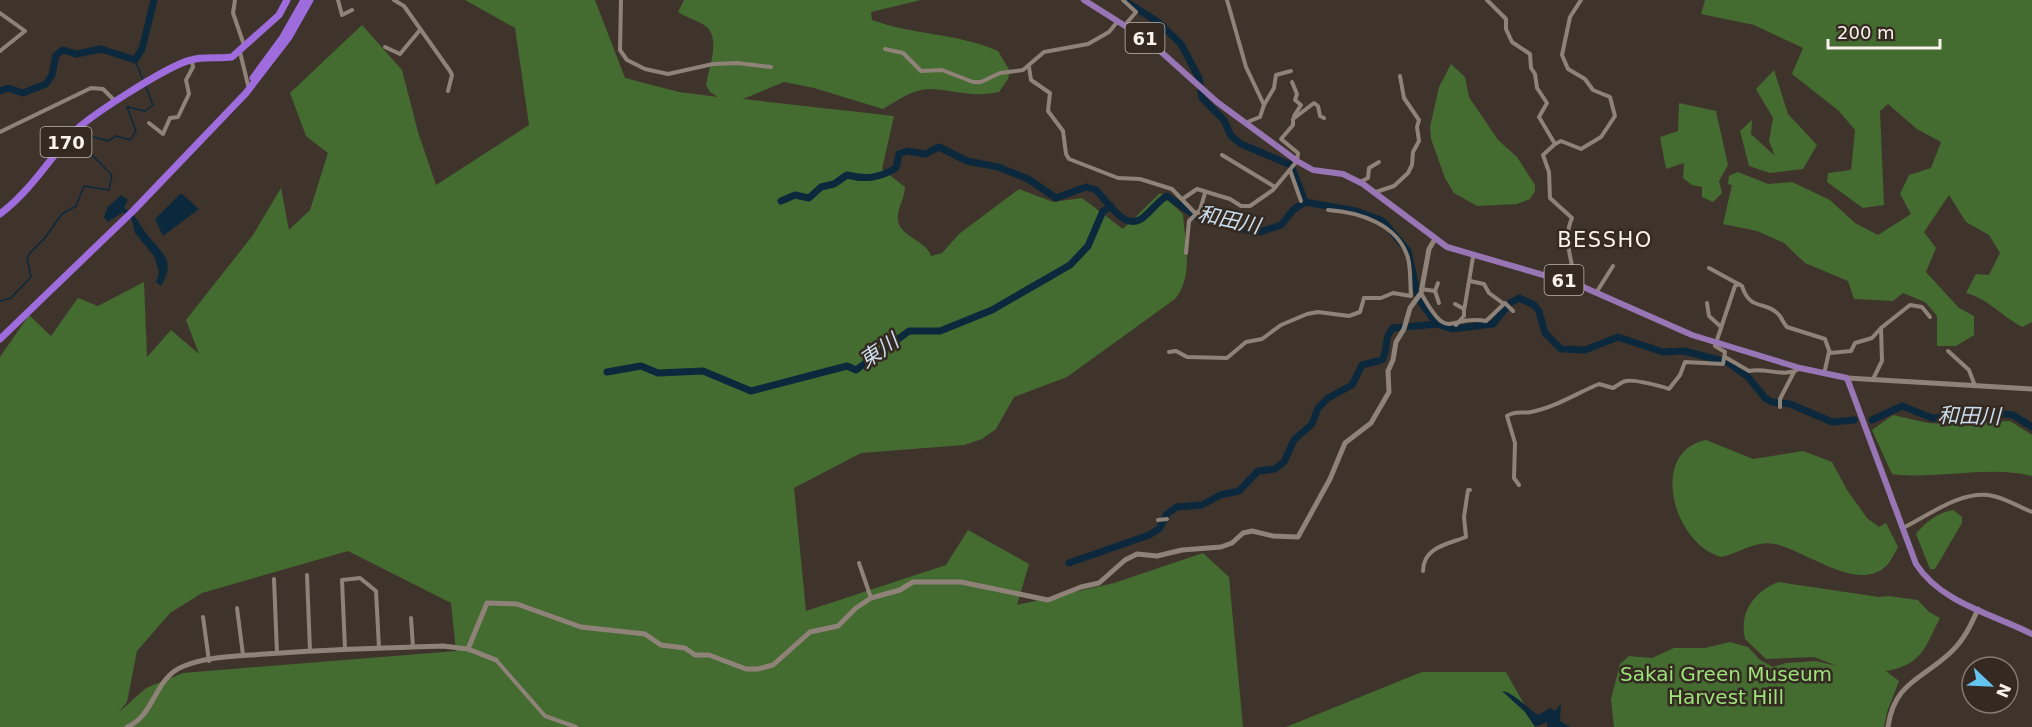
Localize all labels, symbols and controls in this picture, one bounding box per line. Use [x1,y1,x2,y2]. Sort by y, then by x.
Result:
scale bar [1828,12,1940,50]
text: 200 m [1837,22,1895,43]
road number: 61 [1126,23,1164,53]
road number: 170 [40,127,92,157]
water label: 和田川 [1196,202,1264,239]
district label: BESSHO [1557,228,1653,252]
road number: 61 [1544,265,1584,295]
water label: 東川 [855,328,905,373]
water label: 和田川 [1937,403,2003,429]
north arrow [1960,655,2020,715]
park label: Sakai Green Museum Harvest Hill [1620,662,1832,709]
text: N [1992,681,2015,701]

